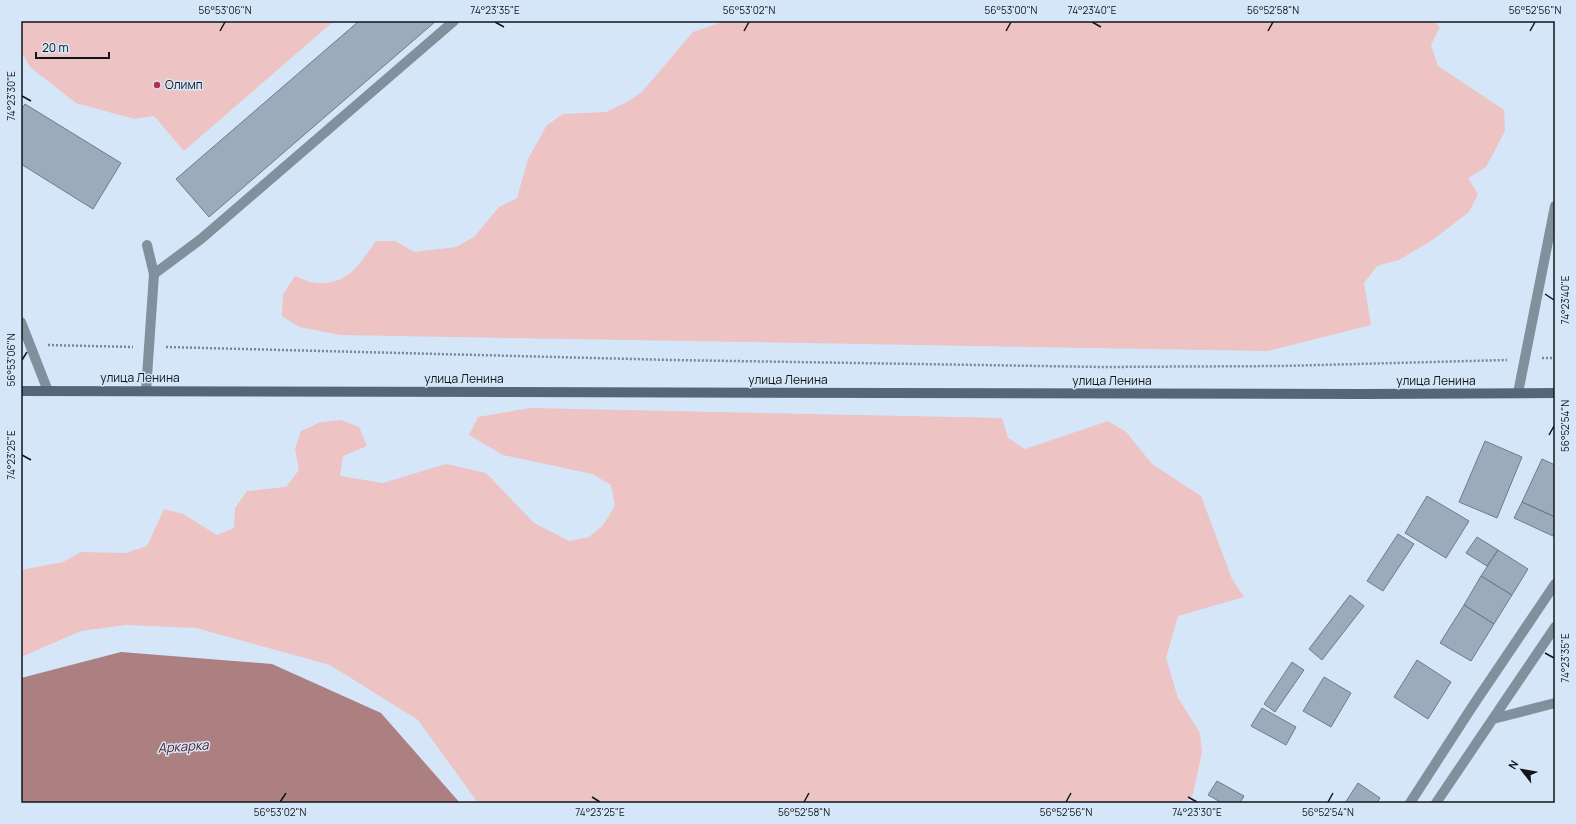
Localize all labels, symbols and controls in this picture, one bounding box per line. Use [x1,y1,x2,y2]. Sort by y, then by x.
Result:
text: 56°53'06"N [199,3,252,17]
text: 74°23'35"E [470,3,520,17]
text: 56°53'02"N [723,3,775,17]
text: 56°53'00"N [985,3,1038,17]
text: 74°23'40"E [1068,3,1117,17]
text: 56°52'58"N [1247,3,1299,17]
text: 56°52'56"N [1509,3,1561,17]
scale bar [36,34,109,60]
text: 20 m [42,39,69,56]
text: 74°23'30"E [4,71,18,121]
place label: Олимп [165,76,203,93]
marker: Олимп [152,80,162,90]
text: 74°23'40"E [1558,275,1572,324]
text: 56°53'06"N [4,333,18,387]
street label: улица Ленина [100,369,180,386]
street label: улица Ленина [424,370,504,387]
street label: улица Ленина [748,371,828,388]
street label: улица Ленина [1072,372,1152,389]
street label: улица Ленина [1396,372,1476,389]
text: 56°52'54"N [1558,400,1572,452]
text: 74°23'25"E [4,430,18,480]
text: 74°23'35"E [1558,633,1572,683]
water label: Аркарка [157,735,210,757]
north arrow [1502,750,1542,790]
text: N [1505,757,1522,772]
text: 56°53'02"N [254,805,306,819]
text: 74°23'25"E [575,805,625,819]
text: 56°52'58"N [778,805,830,819]
text: 56°52'56"N [1040,805,1092,819]
text: 74°23'30"E [1172,805,1222,819]
text: 56°52'54"N [1302,805,1354,819]

